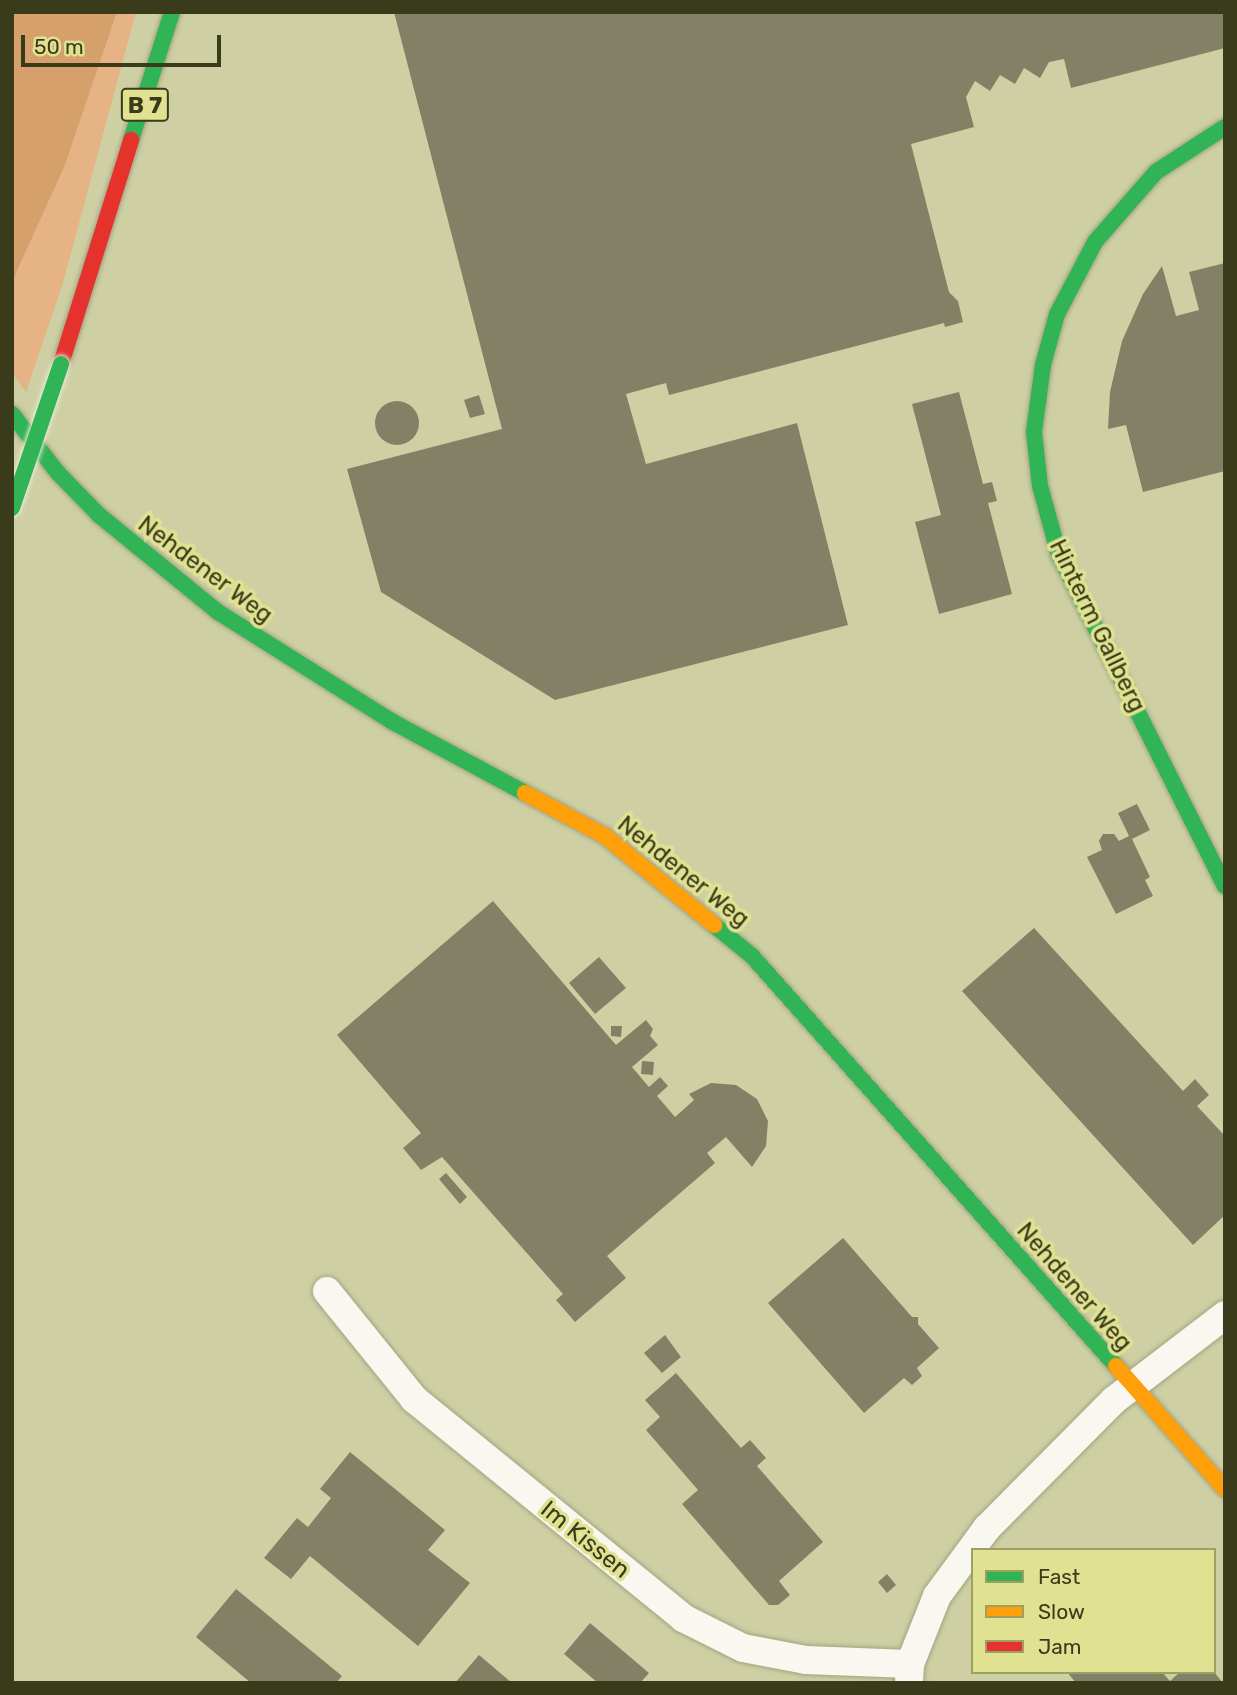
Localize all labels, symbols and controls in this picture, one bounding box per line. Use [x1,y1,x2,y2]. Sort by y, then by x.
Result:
scale bar [24,21,224,65]
text: 50 m [34,34,84,59]
road number: B 7 [120,86,170,124]
street label: Nehdener Weg [132,510,278,630]
street label: Hinterm Gallberg [1043,535,1151,717]
street label: Nehdener Weg [611,810,755,934]
street label: Nehdener Weg [1010,1216,1138,1358]
street label: Im Kissen [535,1495,635,1585]
legend [971,1548,1216,1674]
text: Fast [1038,1564,1080,1589]
text: Slow [1038,1599,1085,1624]
text: Jam [1038,1634,1082,1659]

